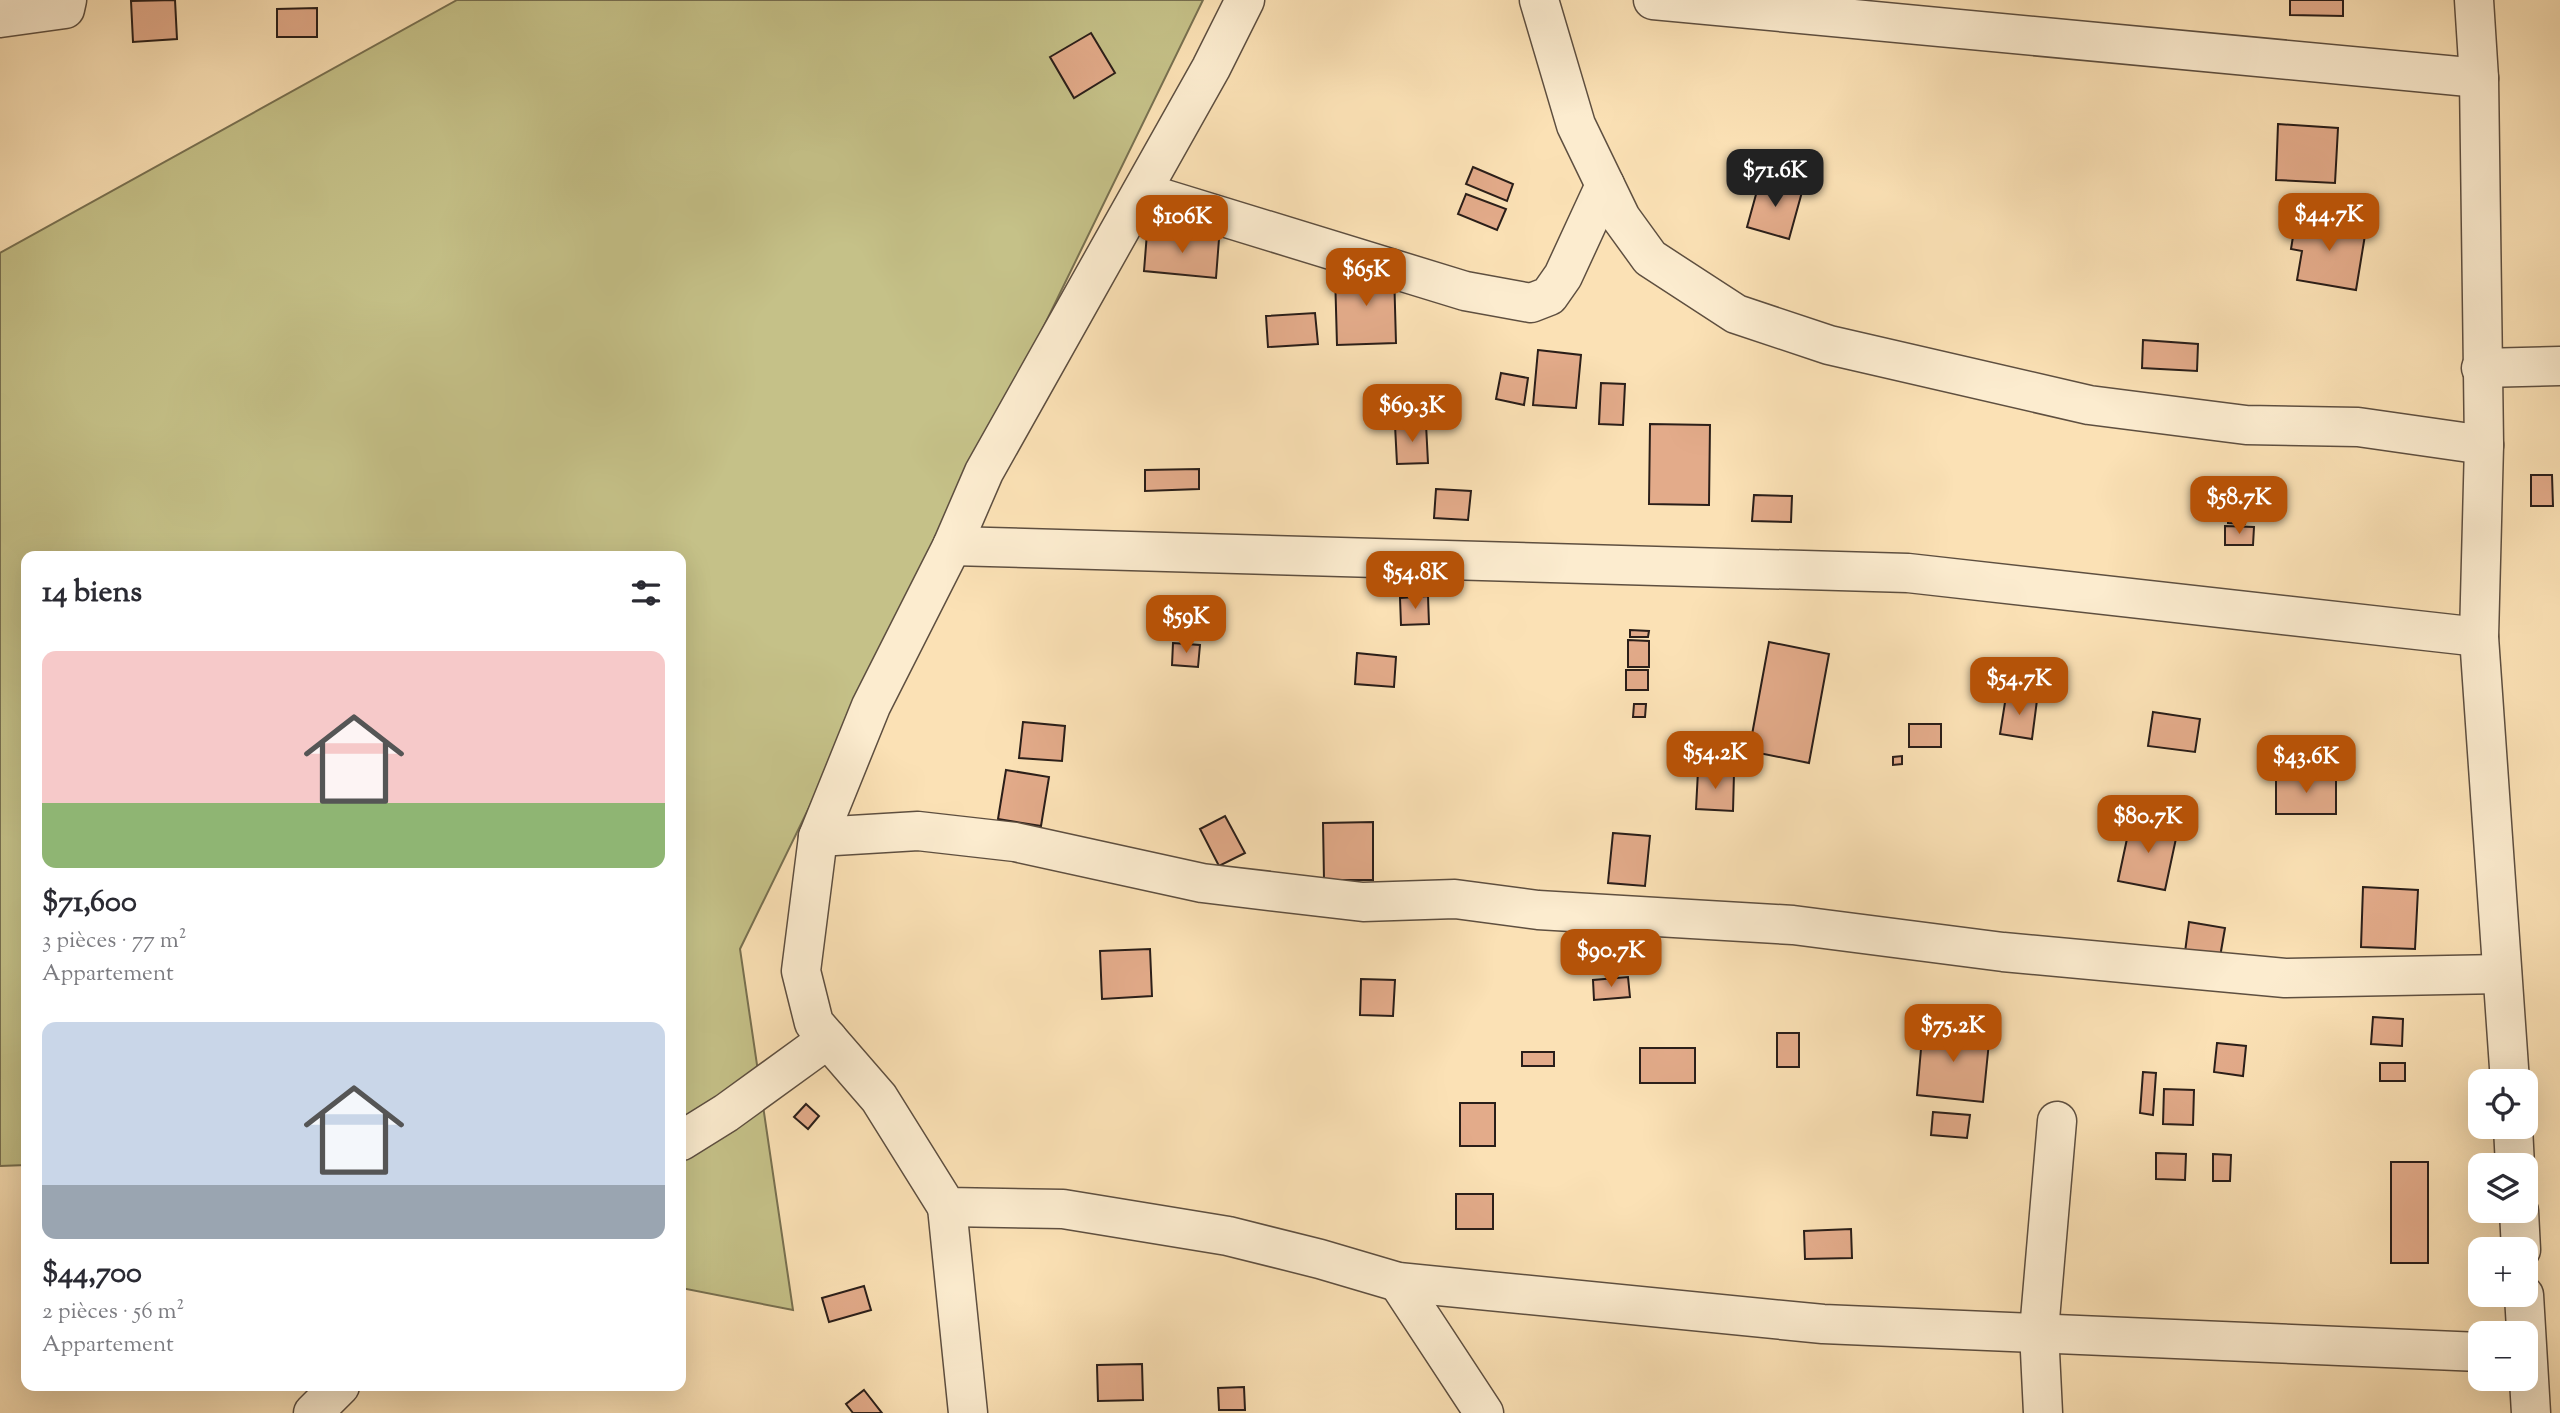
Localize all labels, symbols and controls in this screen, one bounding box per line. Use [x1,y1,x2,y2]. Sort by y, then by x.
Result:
pin: $71.6K [1718,150,1832,209]
text: $71.6K [1742,155,1808,188]
pin: $44.7K [2272,194,2386,253]
pin: $106K [1133,196,1231,255]
text: $44.7K [2294,199,2364,232]
text: $106K [1152,201,1212,234]
pin: $65K [1325,248,1407,308]
text: $65K [1342,254,1390,287]
pin: $69.3K [1355,384,1469,444]
text: $69.3K [1379,390,1445,423]
pin: $58.7K [2182,476,2296,536]
text: $58.7K [2206,482,2272,515]
pin: $54.8K [1358,552,1472,611]
text: $54.8K [1382,557,1448,590]
text: 14 biens [42,572,142,615]
icon: filters [627,574,665,612]
pin: $59K [1145,596,1227,655]
text: $59K [1162,601,1210,634]
pin: $54.7K [1962,658,2076,717]
text: $54.7K [1986,663,2052,696]
icon: home [291,696,417,822]
pin: $54.2K [1658,732,1772,791]
pin: $43.6K [2249,736,2363,795]
text: $54.2K [1683,737,1747,770]
text: $43.6K [2273,741,2339,774]
pin: $80.7K [2091,796,2205,855]
text: $80.7K [2113,801,2183,834]
text: $71,600 [42,882,137,925]
text: 3 pièces · 77 m² [42,925,187,958]
pin: $90.7K [1554,930,1668,989]
text: $90.7K [1577,935,1645,968]
text: Appartement [42,958,174,991]
pin: $75.2K [1896,1004,2010,1064]
text: $75.2K [1921,1010,1985,1043]
icon: home [291,1067,417,1193]
map controls [2468,1069,2538,1391]
button: locate [2468,1069,2538,1139]
button: layers [2468,1153,2538,1223]
button: + [2468,1237,2538,1307]
text: $44,700 [42,1253,142,1296]
text: 2 pièces · 56 m² [42,1296,184,1329]
button: − [2468,1321,2538,1391]
text: Appartement [42,1329,174,1362]

